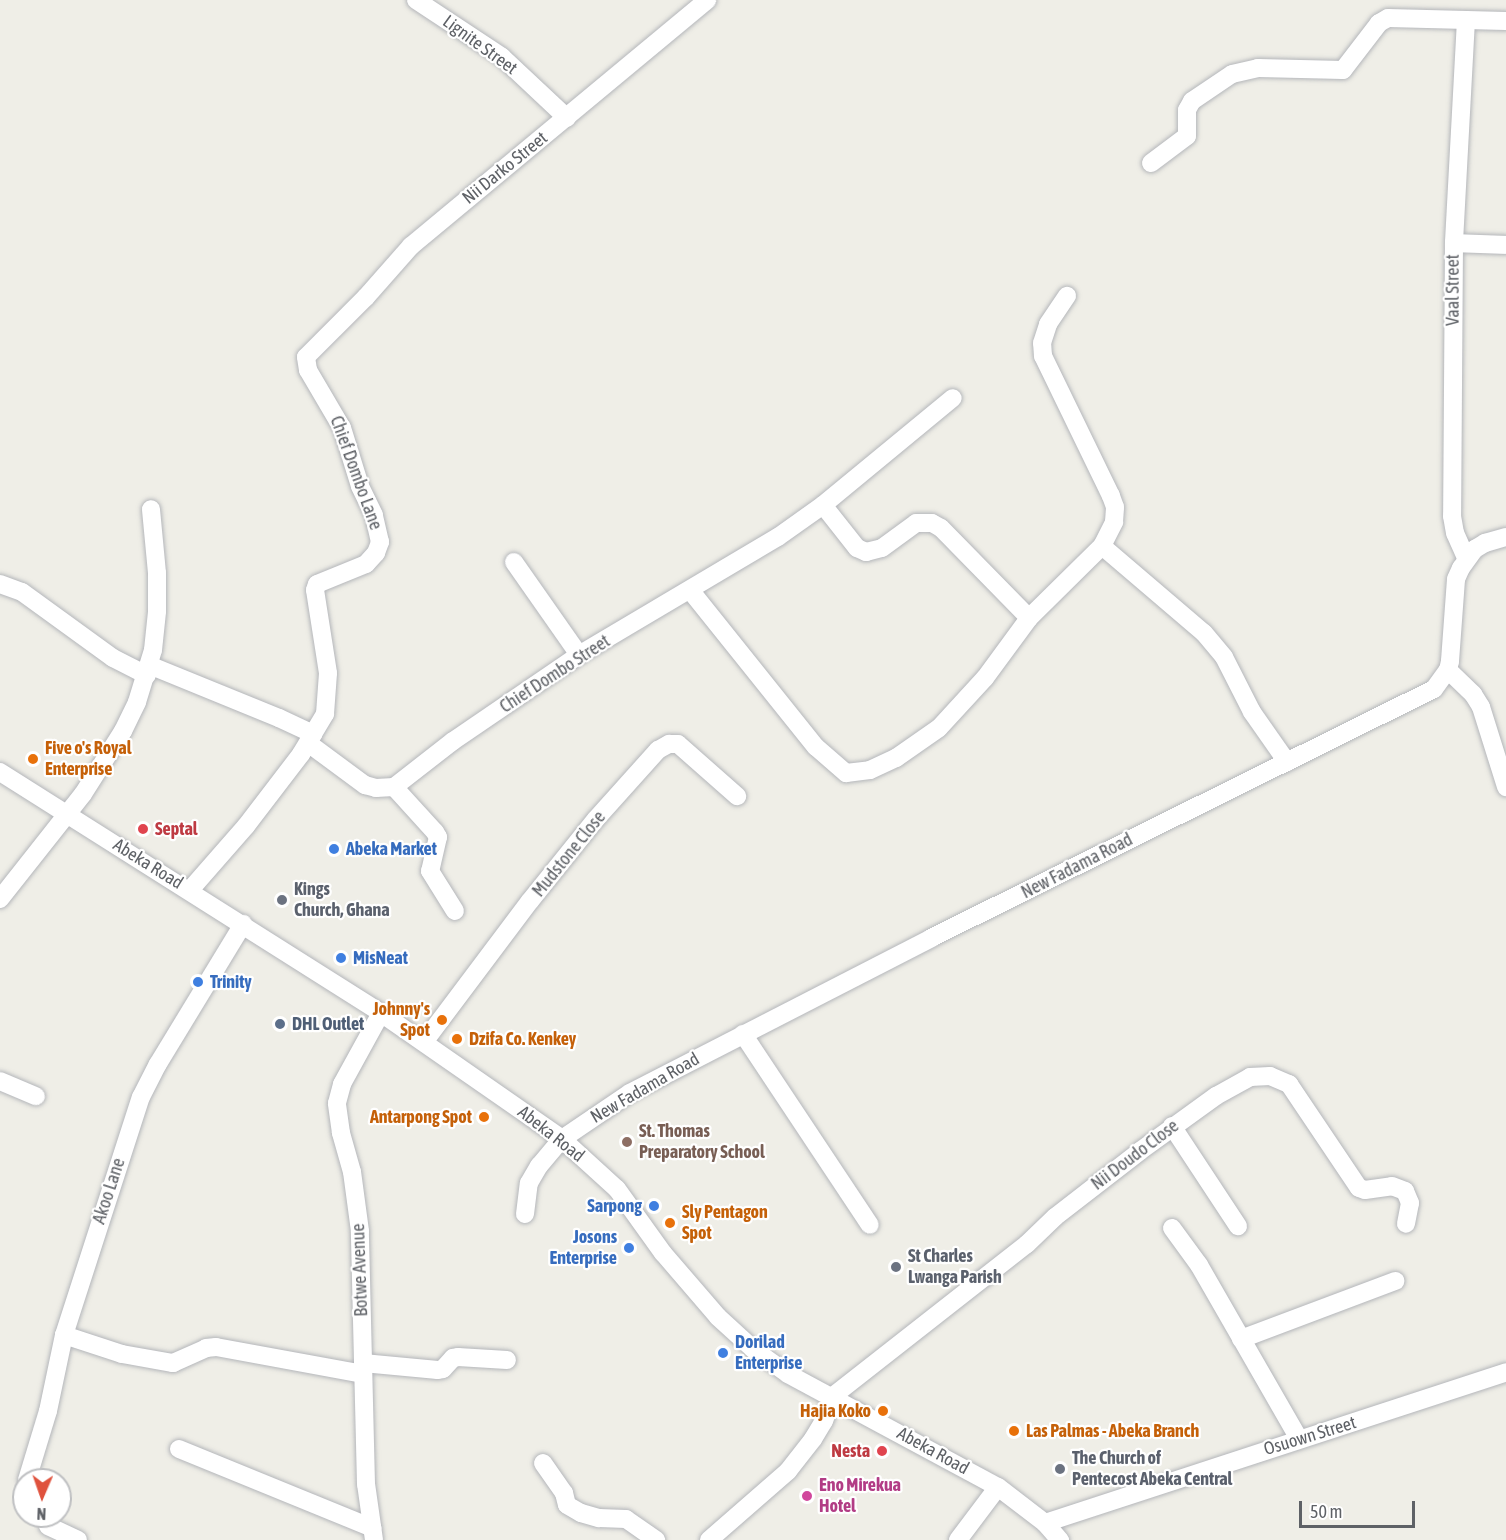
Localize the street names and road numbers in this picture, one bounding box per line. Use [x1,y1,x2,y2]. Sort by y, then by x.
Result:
street label: Lignite Street [439,11,521,79]
street label: Nii Darko Street [458,127,552,209]
street label: Vaal Street [1442,254,1464,326]
street label: Chief Dombo Lane [325,413,387,533]
street label: Chief Dombo Street [496,630,614,718]
street label: Mudstone Close [528,807,610,901]
street label: New Fadama Road [1018,829,1136,903]
street label: Abeka Road [109,834,187,894]
street label: New Fadama Road [587,1048,703,1128]
street label: Abeka Road [513,1101,589,1167]
street label: Nii Doudo Close [1087,1115,1183,1195]
street label: Akoo Lane [88,1155,130,1227]
street label: Botwe Avenue [348,1223,372,1317]
street label: Osuown Street [1261,1412,1359,1460]
street label: Abeka Road [893,1422,973,1480]

